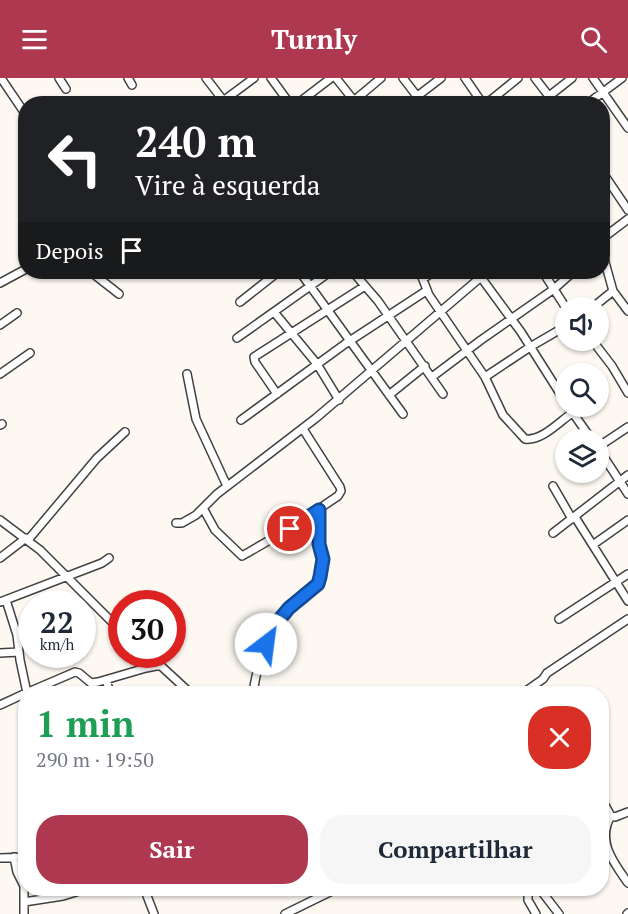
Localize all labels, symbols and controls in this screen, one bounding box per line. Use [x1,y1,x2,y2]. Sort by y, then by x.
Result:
text: Turnly [271,21,357,57]
icon: menu [18,23,51,56]
icon: search [577,23,610,56]
text: 240 m [135,113,256,169]
icon: left [36,120,114,198]
text: Vire à esquerda [135,167,320,203]
icon: arrive [115,234,148,267]
text: Depois [36,236,103,265]
map controls [555,297,609,483]
button: sound [555,297,609,351]
button: search [555,363,609,417]
button: layers [555,429,609,483]
pin [264,503,315,554]
icon: arrive [273,512,306,545]
speed limit sign: 30 [108,590,186,668]
text: 22 [40,602,74,642]
position arrow [234,612,298,676]
text: km/h [40,634,74,654]
text: 1 min [36,700,134,747]
button: close [528,706,591,769]
text: 290 m · 19:50 [36,746,154,773]
button: Sair [36,815,308,884]
button: Compartilhar [320,815,591,884]

